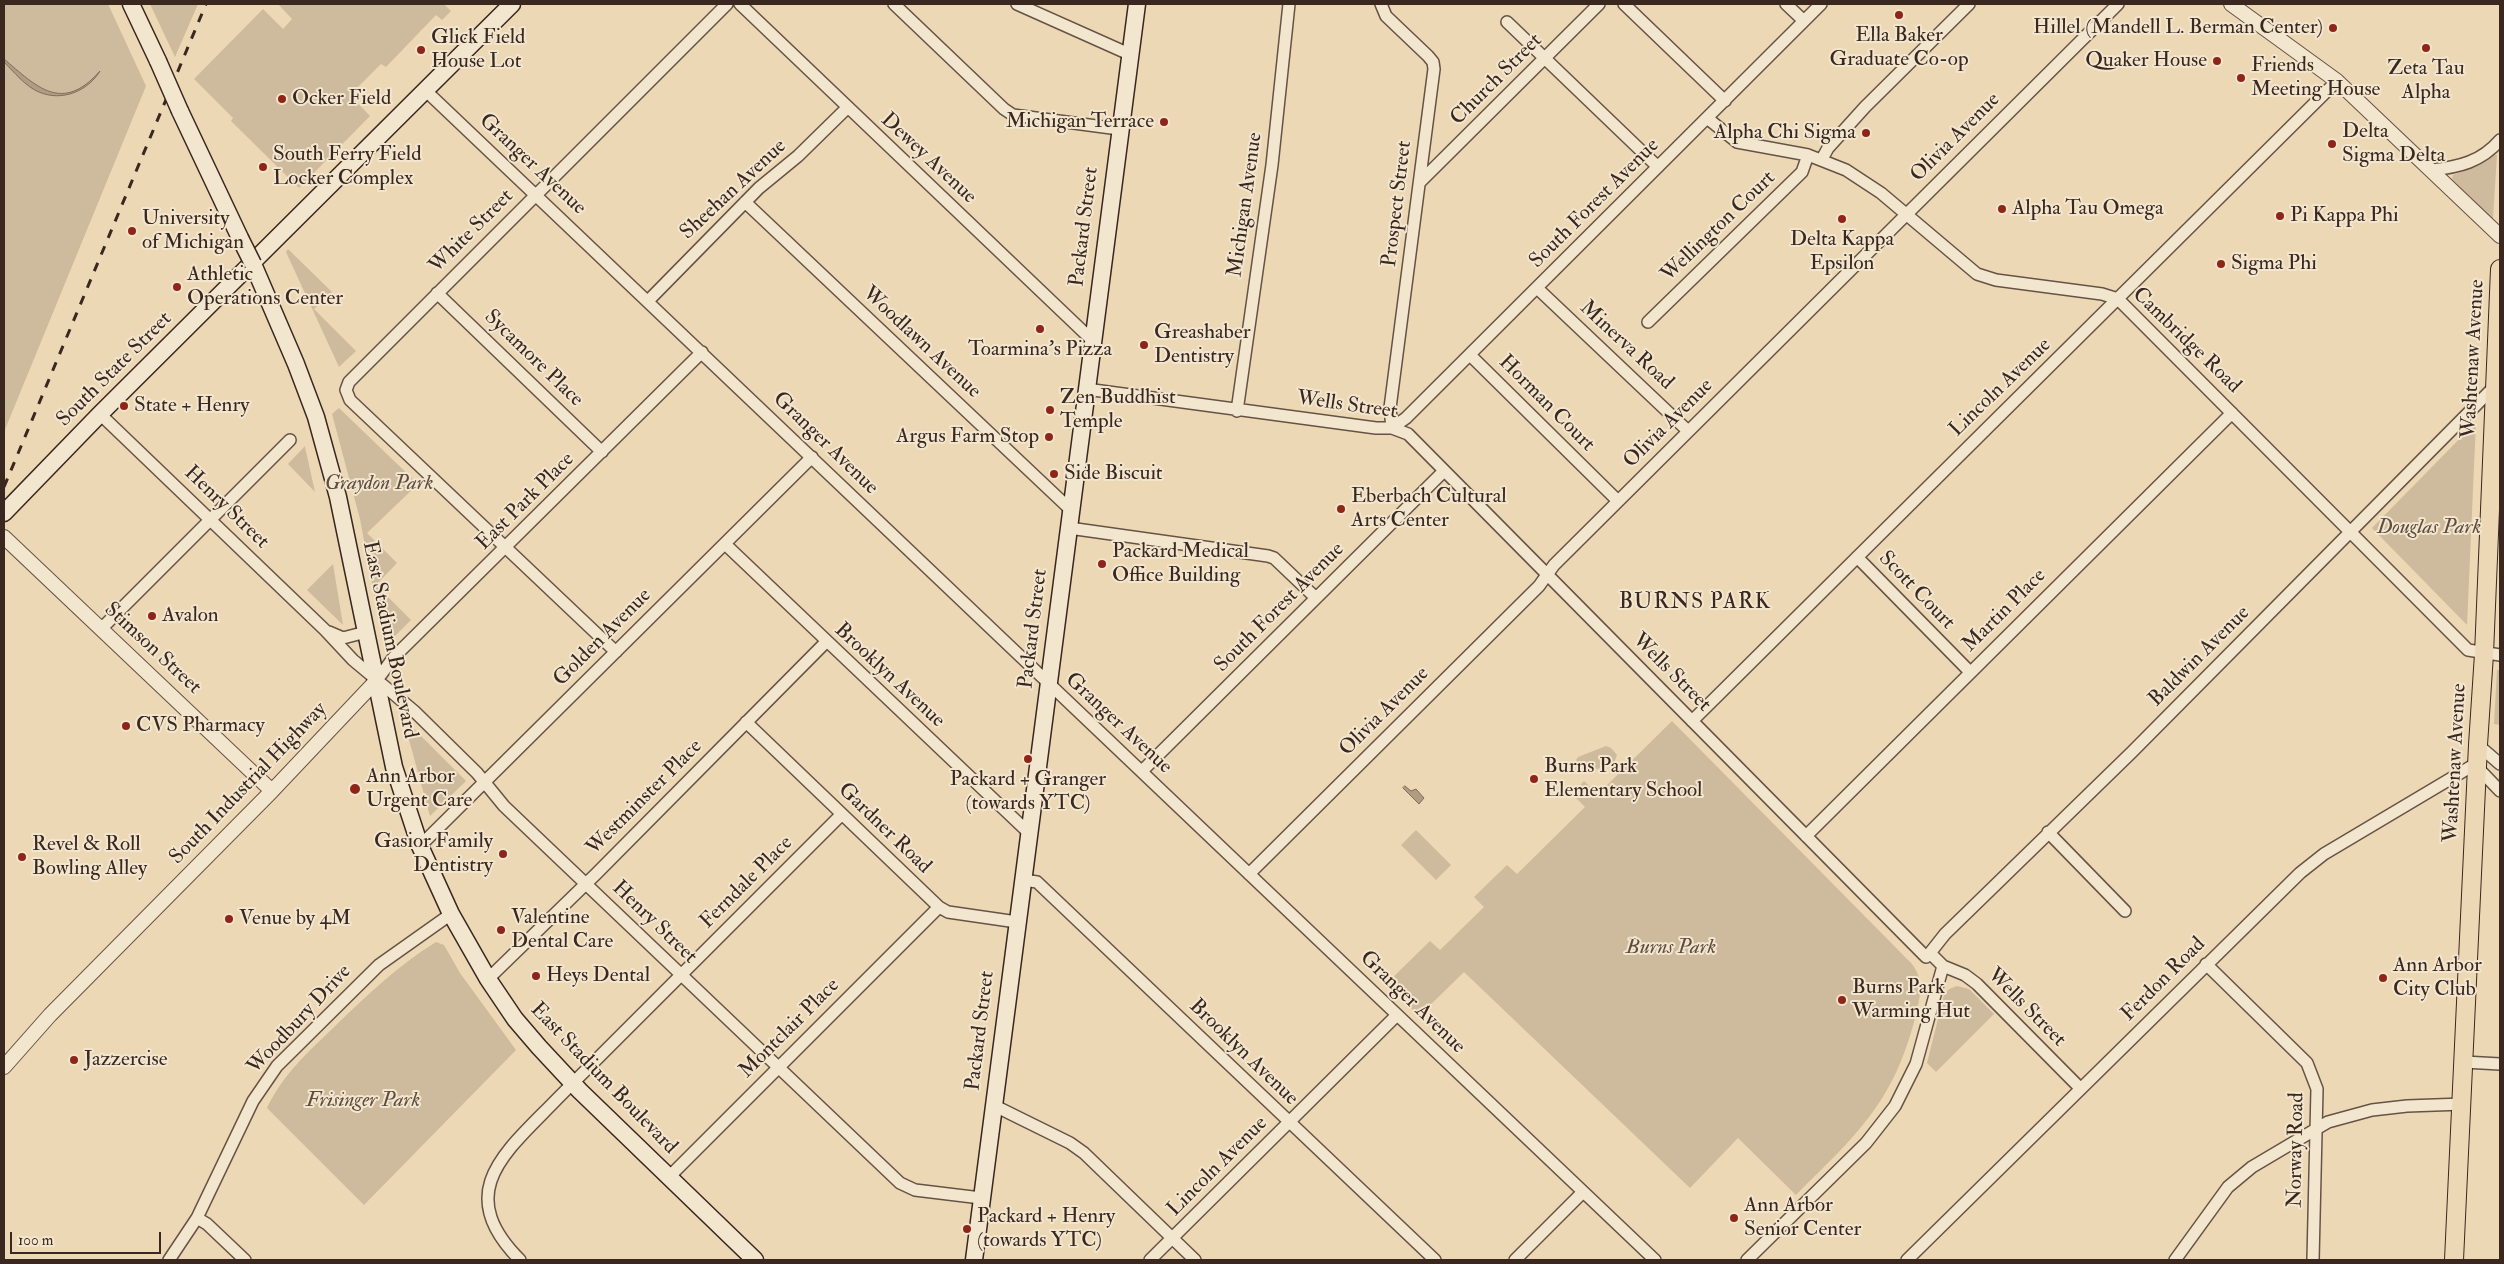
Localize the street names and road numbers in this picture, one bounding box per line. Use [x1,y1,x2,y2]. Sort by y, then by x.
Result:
street label: Church Street [1446,29,1548,131]
street label: Olivia Avenue [1906,88,2006,188]
street label: Dewey Avenue [875,108,981,210]
street label: Granger Avenue [473,109,591,221]
street label: Michigan Avenue [1223,131,1269,279]
street label: Sheehan Avenue [676,134,792,246]
street label: South Forest Avenue [1525,134,1665,274]
street label: Prospect Street [1378,140,1418,268]
street label: Packard Street [1065,166,1105,288]
street label: Wellington Court [1657,166,1781,288]
street label: White Street [425,185,519,279]
street label: Washtenaw Avenue [2457,279,2491,439]
street label: Woodlawn Avenue [857,282,985,404]
street label: Cambridge Road [2126,283,2246,399]
street label: Minerva Road [1574,296,1678,396]
street label: Sycamore Place [478,305,588,413]
street label: South State Street [52,307,178,433]
street label: Lincoln Avenue [1945,333,2057,443]
street label: Horman Court [1493,351,1599,457]
street label: Olivia Avenue [1619,374,1719,474]
street label: Wells Street [1295,386,1399,426]
street label: Granger Avenue [767,387,883,501]
street label: East Park Place [472,448,580,556]
street label: Henry Street [178,461,274,555]
street label: South Forest Avenue [1210,538,1350,678]
street label: East Stadium Boulevard [356,539,422,741]
street label: Scott Court [1872,547,1960,635]
street label: Martin Place [1958,564,2052,658]
street label: Packard Street [1014,568,1054,690]
street label: Golden Avenue [549,584,657,692]
street label: Stimson Street [98,598,206,700]
street label: Baldwin Avenue [2144,601,2256,713]
street label: Brooklyn Avenue [828,618,950,734]
street label: Wells Street [1626,628,1716,718]
street label: Olivia Avenue [1335,662,1435,762]
street label: Granger Avenue [1059,668,1177,780]
street label: Washtenaw Avenue [2439,683,2473,843]
street label: South Industrial Highway [165,698,333,870]
street label: Westminster Place [582,735,708,861]
street label: Gardner Road [832,778,936,880]
street label: Ferndale Place [695,831,799,935]
street label: Henry Street [606,876,702,970]
street label: Ferdon Road [2117,933,2211,1027]
street label: Granger Avenue [1354,946,1470,1060]
street label: Woodbury Drive [243,960,357,1080]
street label: Wells Street [1981,963,2071,1053]
street label: Packard Street [961,970,1001,1092]
street label: Montclair Place [735,974,845,1084]
street label: Brooklyn Avenue [1183,995,1303,1111]
street label: East Stadium Boulevard [524,998,682,1160]
street label: Norway Road [2283,1092,2311,1208]
street label: Lincoln Avenue [1163,1112,1273,1222]

